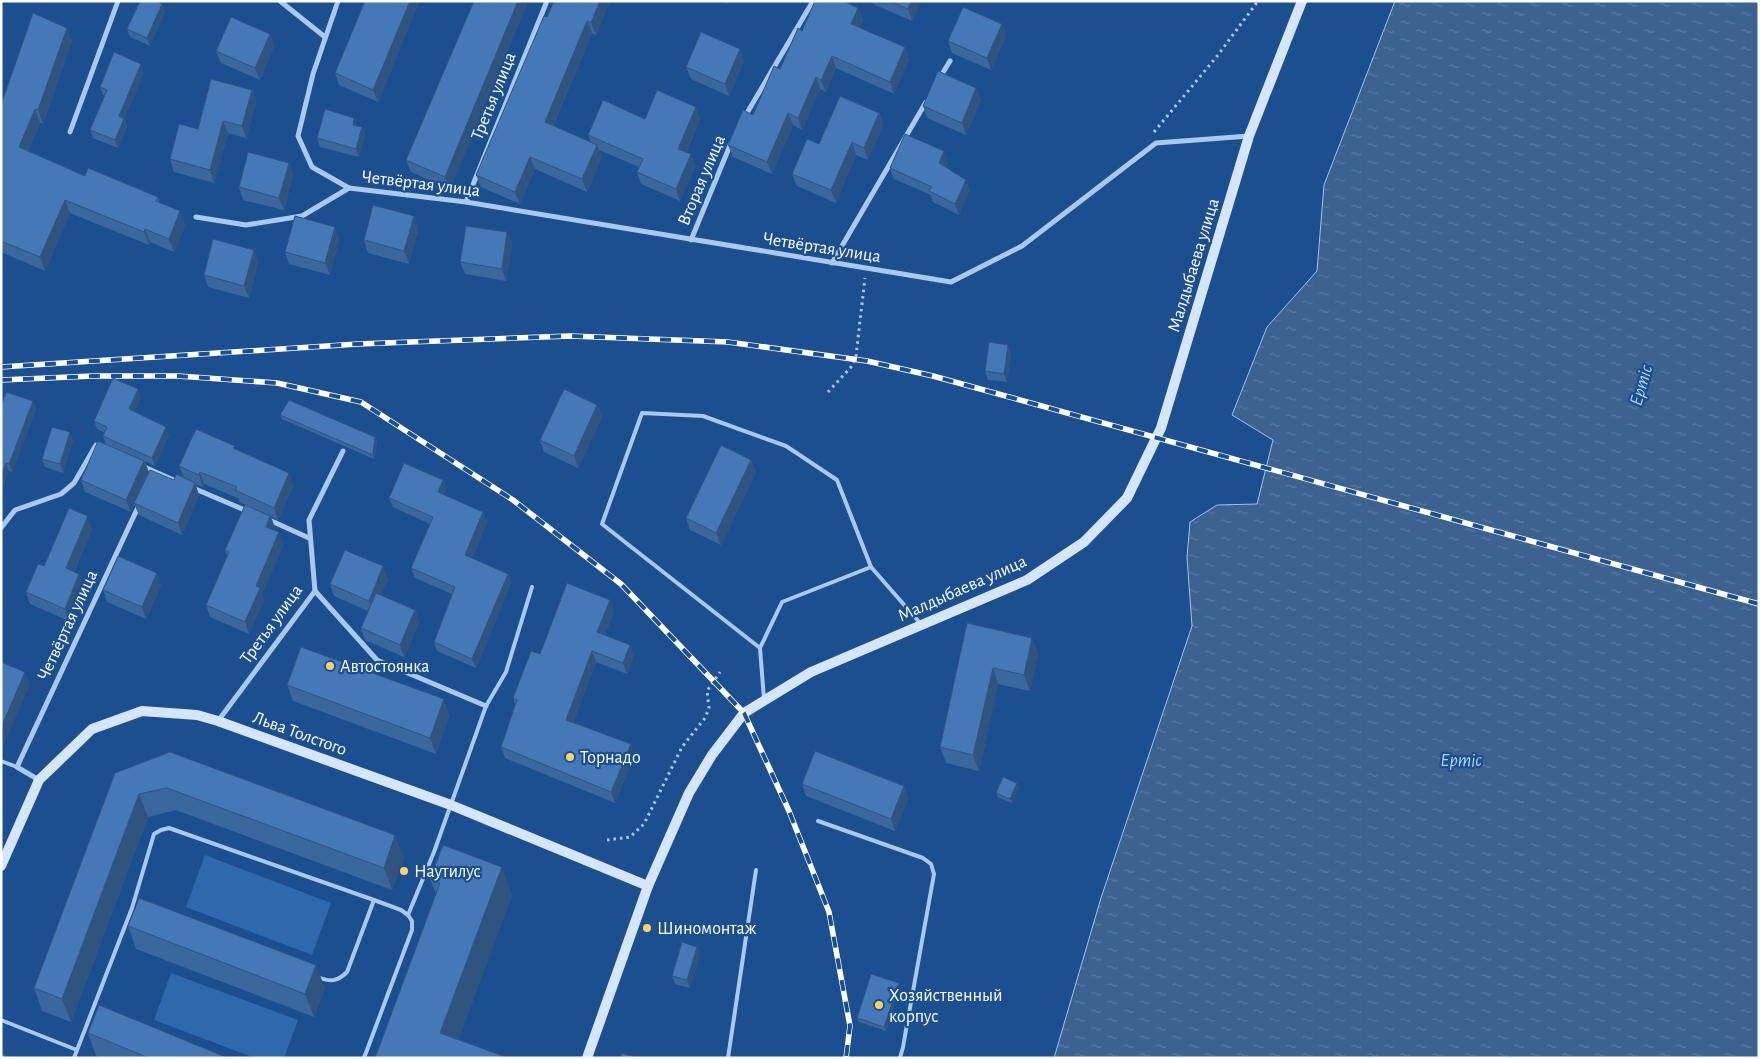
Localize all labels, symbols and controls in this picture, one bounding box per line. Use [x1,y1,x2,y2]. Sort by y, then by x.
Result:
street label: Третья улица [468,50,520,143]
street label: Вторая улица [675,132,729,228]
street label: Четвёртая улица [361,168,481,200]
street label: Малдыбаева улица [1164,196,1223,334]
street label: Четвёртая улица [762,230,882,266]
water label: Ертіс [1627,362,1656,408]
street label: Малдыбаева улица [895,552,1030,625]
street label: Четвёртая улица [35,568,101,683]
street label: Третья улица [237,582,306,667]
place label: Автостоянка [340,658,429,676]
marker: Автостоянка [324,660,336,672]
street label: Льва Толстого [250,709,349,759]
place label: Торнадо [580,749,641,767]
marker: Торнадо [564,751,576,763]
water label: Ертіс [1440,751,1482,770]
place label: Наутилус [414,863,481,881]
marker: Наутилус [398,865,410,877]
place label: Шиномонтаж [657,920,757,938]
marker: Шиномонтаж [641,922,653,934]
place label: Хозяйственный корпус [889,987,1002,1026]
marker: Хозяйственный корпус [873,999,885,1011]

